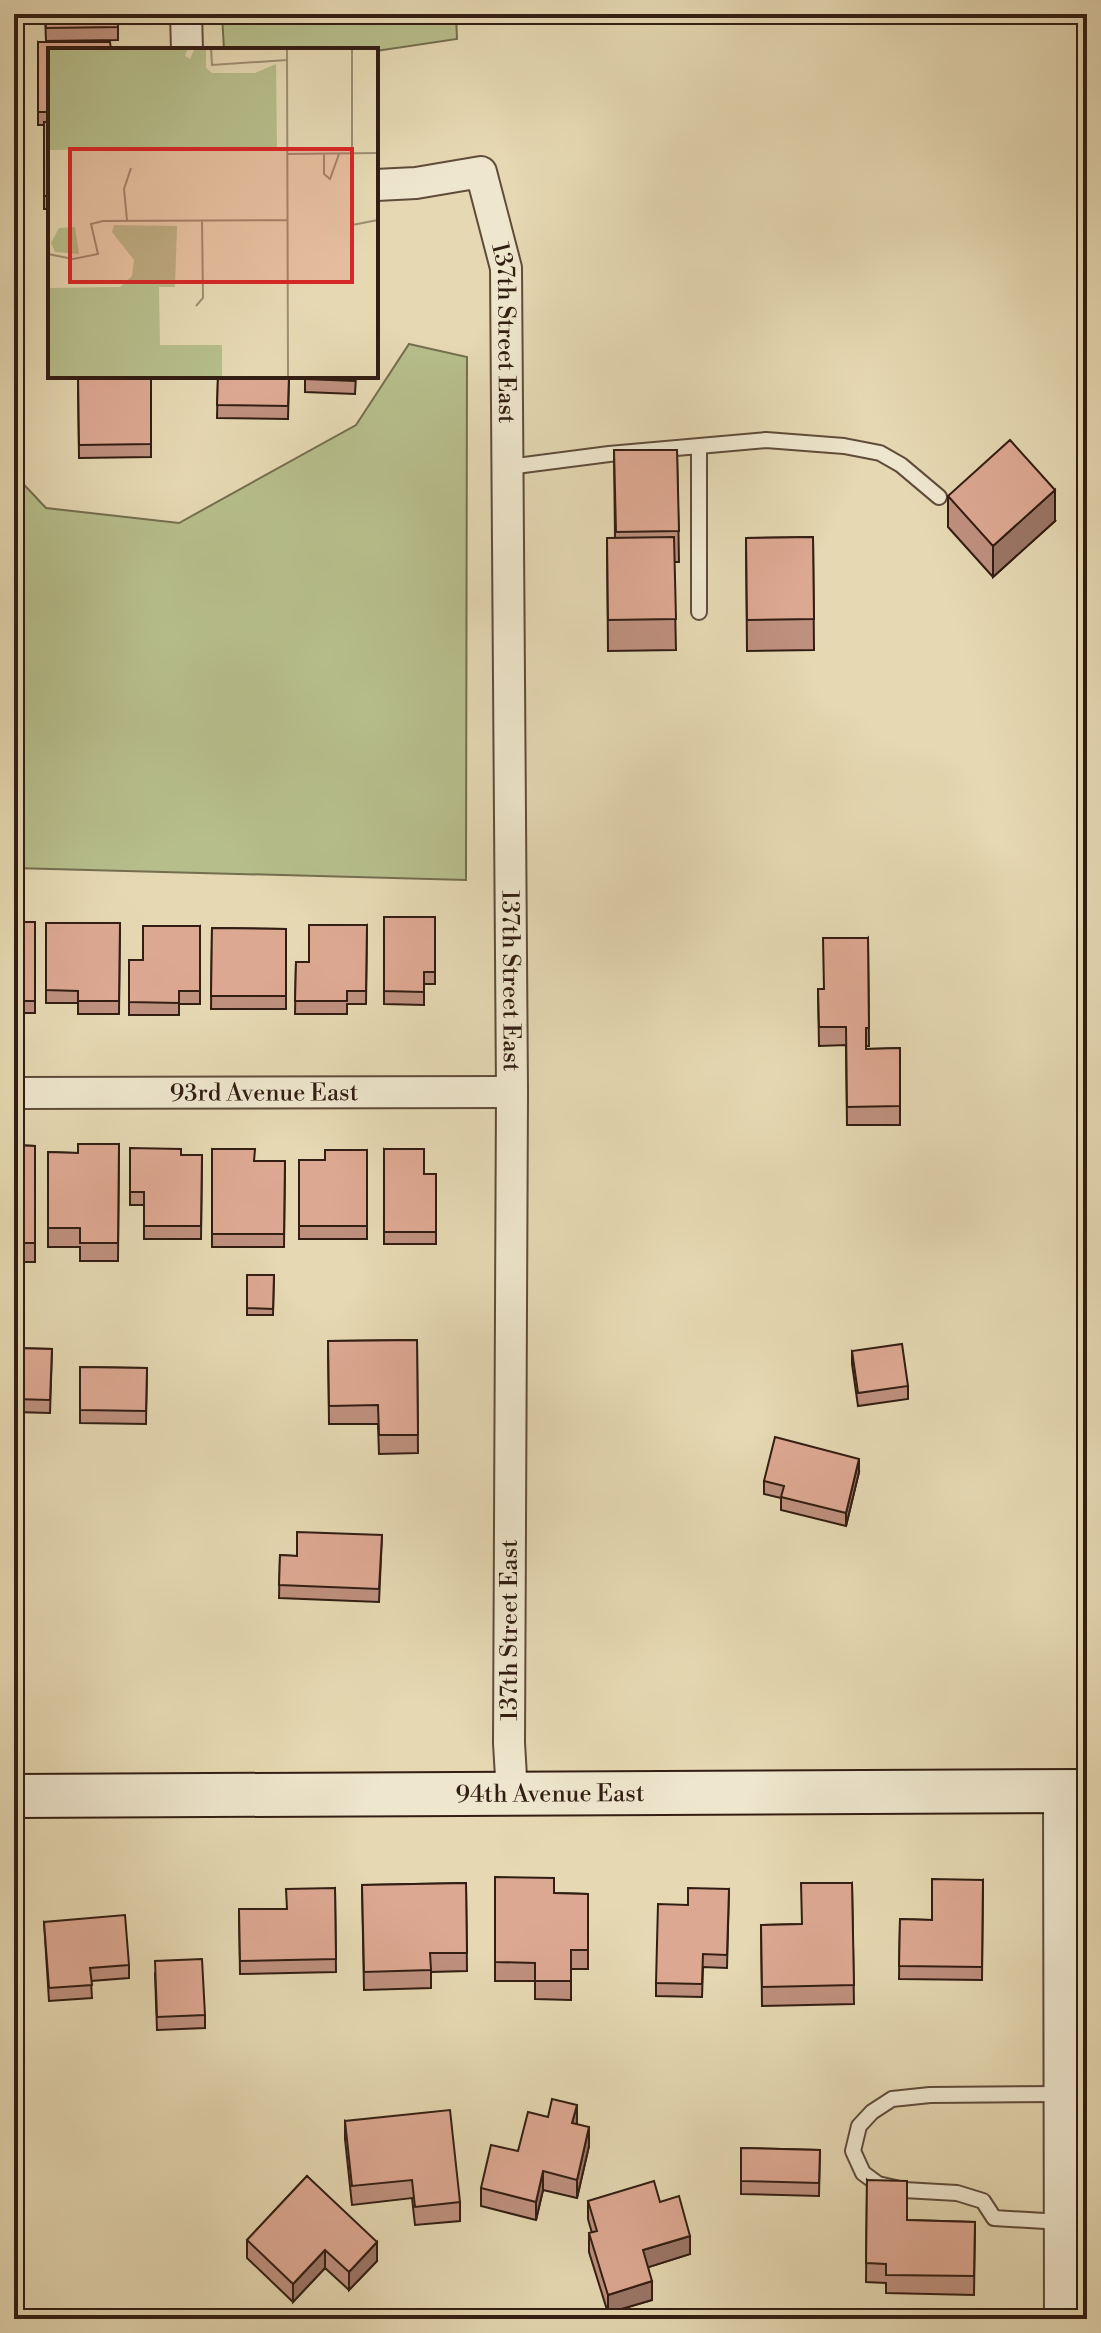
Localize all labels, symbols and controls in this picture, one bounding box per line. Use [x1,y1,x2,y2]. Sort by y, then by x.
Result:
inset map [48,48,378,378]
street label: 137th Street East [484,239,521,424]
street label: 137th Street East [495,890,526,1072]
street label: 93rd Avenue East [170,1078,359,1109]
street label: 137th Street East [495,1539,525,1721]
street label: 94th Avenue East [456,1779,645,1810]

